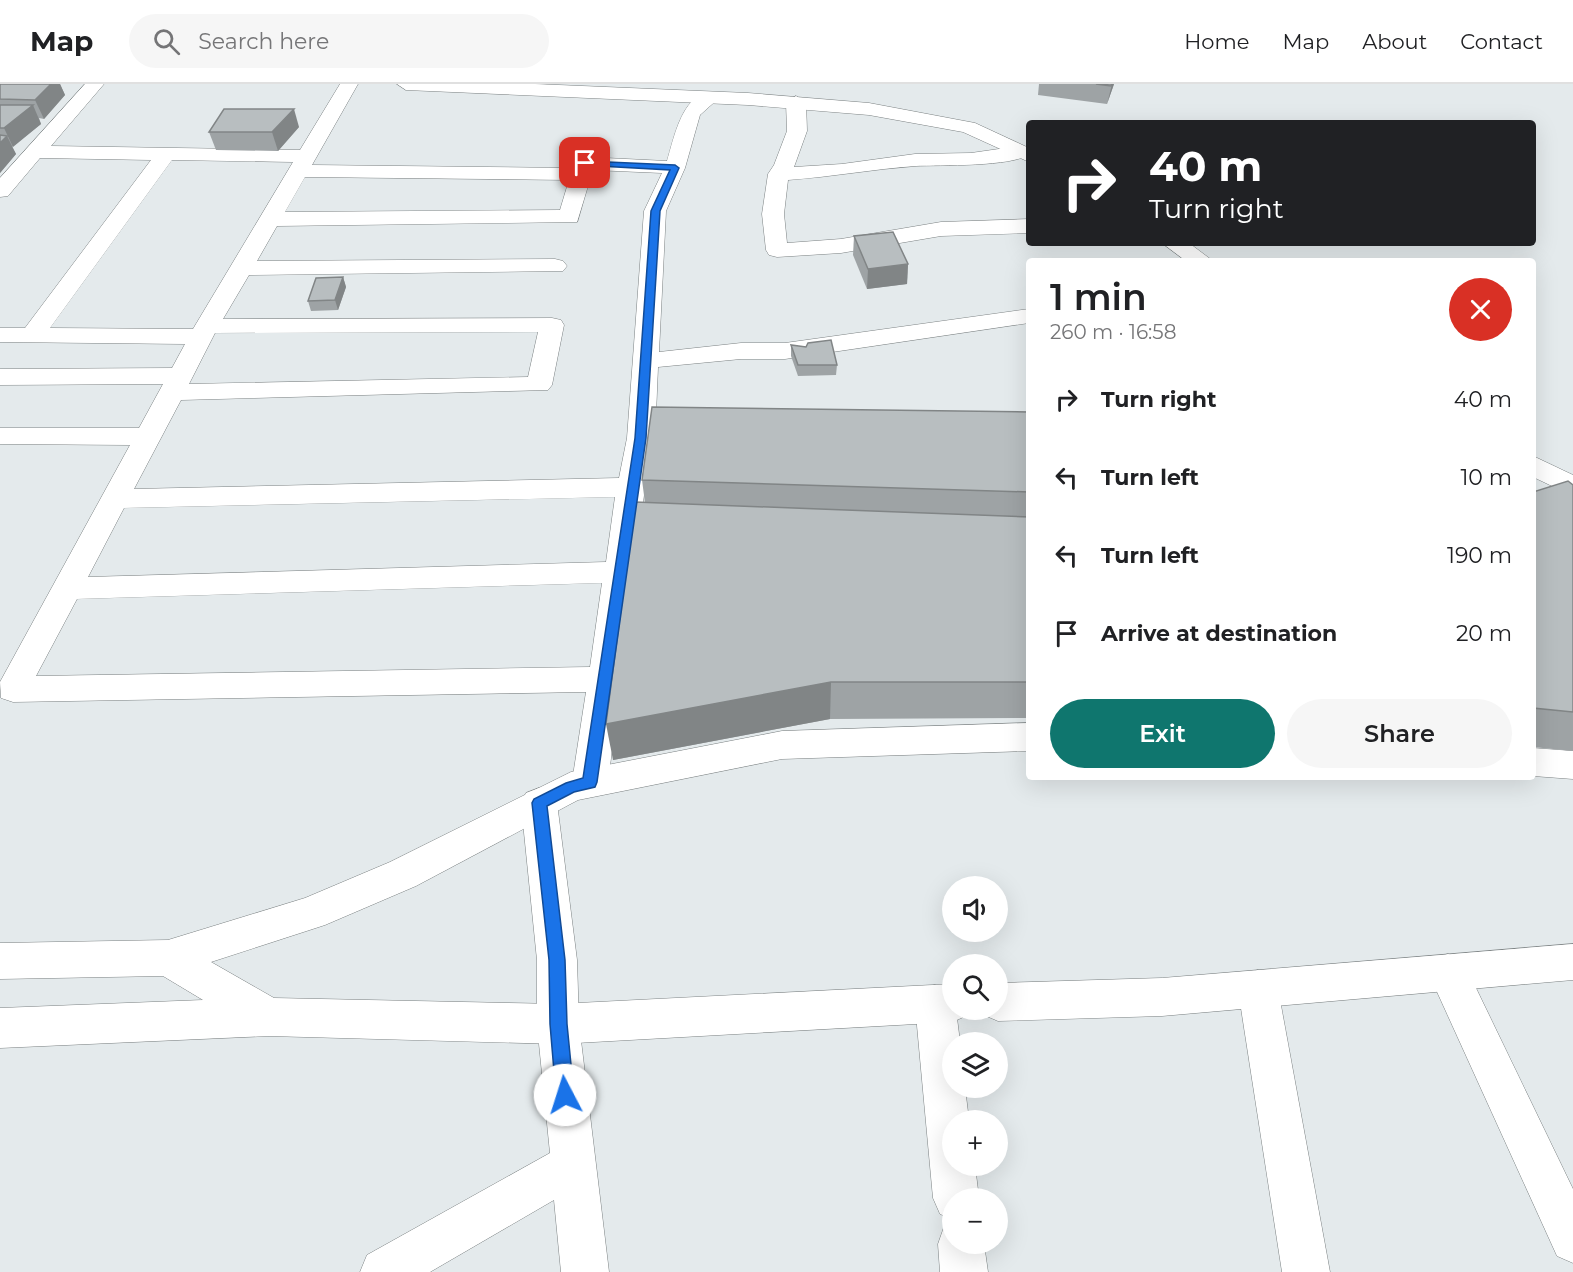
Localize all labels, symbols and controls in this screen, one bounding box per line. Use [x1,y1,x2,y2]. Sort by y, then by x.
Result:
search box [129,14,549,68]
text: Map [30,24,93,58]
icon: search [150,25,183,58]
text: Search here [198,28,329,55]
text: Home [1184,29,1249,54]
text: Map [1282,29,1329,54]
text: About [1362,29,1427,54]
text: Contact [1460,29,1543,54]
pin [559,137,610,188]
text: 40 m [1149,140,1262,192]
icon: right [1050,144,1128,222]
icon: arrive [568,146,601,179]
text: Turn right [1149,192,1284,225]
text: 1 min [1050,275,1147,319]
button: close [1449,278,1512,341]
text: 260 m · 16:58 [1050,320,1176,344]
icon: right [1050,383,1083,416]
text: Turn right [1101,386,1216,413]
text: 40 m [1454,386,1512,413]
icon: left [1050,461,1083,494]
text: Turn left [1101,464,1199,491]
text: 10 m [1460,464,1512,491]
icon: left [1050,539,1083,572]
text: Turn left [1101,542,1199,569]
text: 190 m [1447,542,1512,569]
icon: arrive [1050,617,1083,650]
text: Arrive at destination [1101,620,1337,647]
text: 20 m [1456,620,1512,647]
button: Exit [1050,699,1275,768]
button: Share [1287,699,1512,768]
map controls [942,876,1008,1254]
button: sound [942,876,1008,942]
button: search [942,954,1008,1020]
button: layers [942,1032,1008,1098]
position arrow [533,1063,597,1127]
button: + [942,1110,1008,1176]
button: − [942,1188,1008,1254]

